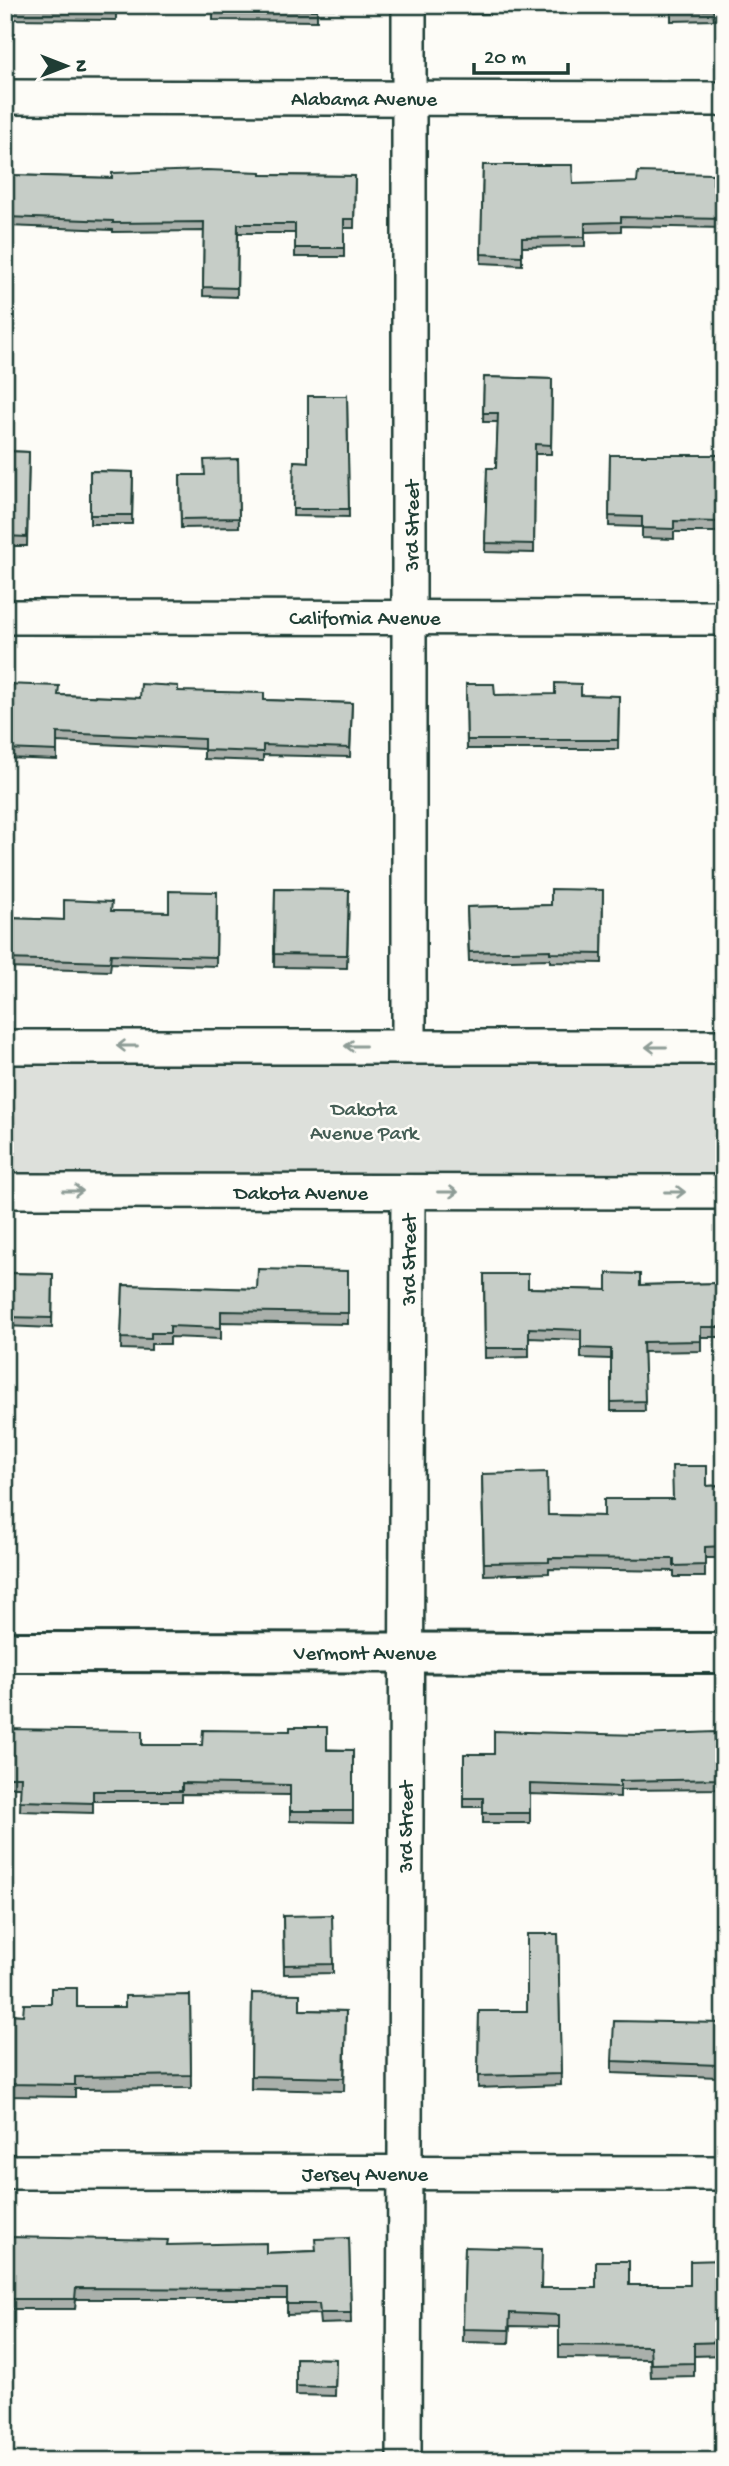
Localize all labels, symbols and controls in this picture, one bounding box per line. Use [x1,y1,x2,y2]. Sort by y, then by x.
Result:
north arrow [32,32,102,102]
scale bar [474,32,568,76]
text: 20 m [484,47,526,72]
text: N [68,60,91,72]
street label: Alabama Avenue [291,89,438,114]
street label: 3rd Street [402,478,427,573]
street label: California Avenue [289,608,442,633]
one-way arrow [116,1039,139,1053]
one-way arrow [343,1039,366,1053]
one-way arrow [644,1040,667,1054]
park label: Dakota Avenue Park [310,1099,421,1148]
street label: Dakota Avenue [232,1183,369,1208]
one-way arrow [62,1184,85,1198]
one-way arrow [436,1185,459,1199]
one-way arrow [664,1185,687,1199]
street label: 3rd Street [399,1212,424,1307]
street label: Vermont Avenue [293,1643,437,1668]
street label: 3rd Street [396,1779,421,1874]
street label: Jersey Avenue [302,2164,429,2189]

